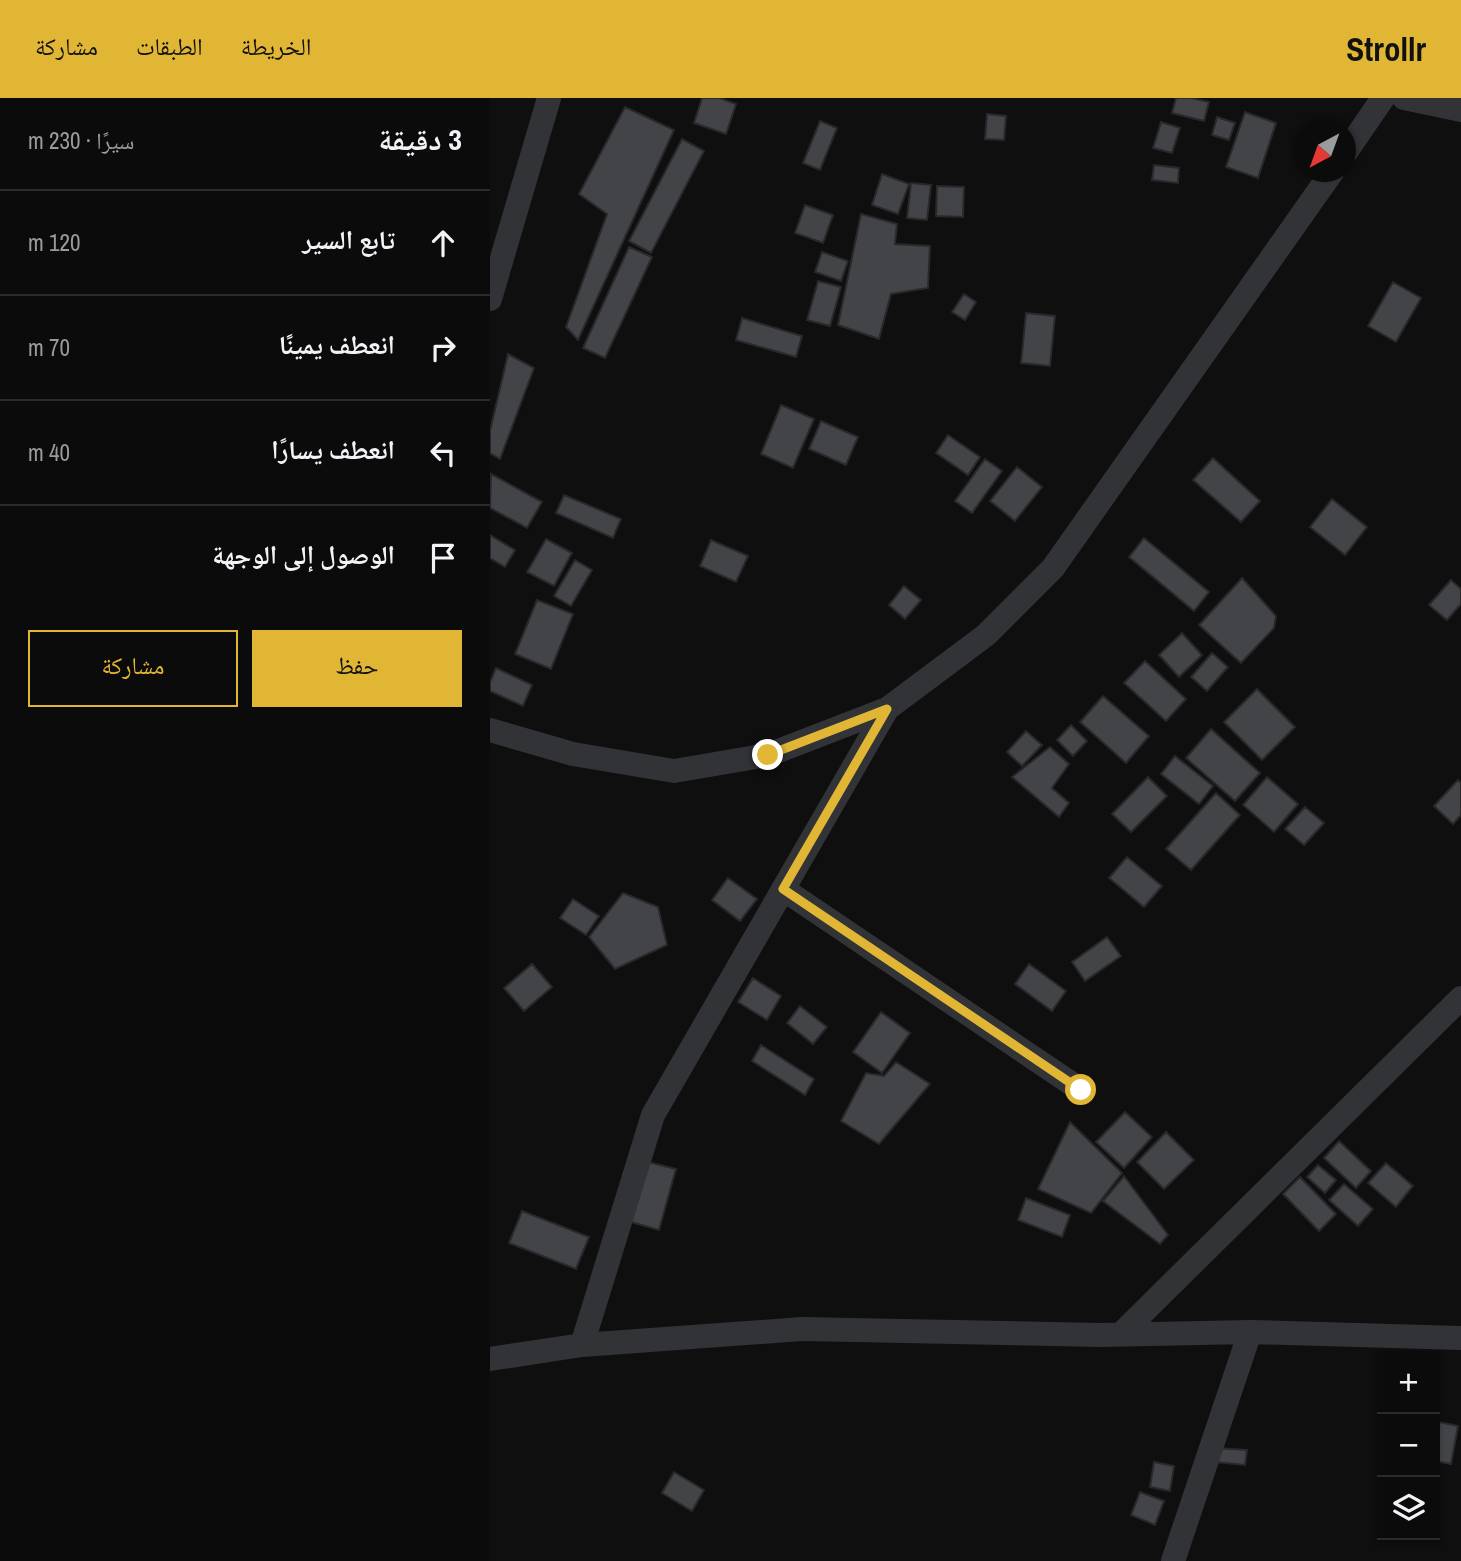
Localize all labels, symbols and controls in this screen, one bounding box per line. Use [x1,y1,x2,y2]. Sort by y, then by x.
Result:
text: Strollr [1346,27,1426,71]
text: مشاركة [35,30,98,62]
text: الطبقات [136,30,203,62]
text: الخريطة [241,30,311,62]
text: 3 دقيقة [378,119,462,159]
north arrow [1293,119,1356,182]
text: سيرًا · 230 m [28,125,134,156]
text: تابع السير [302,222,395,257]
icon: ahead [424,224,462,262]
text: 120 m [28,227,80,258]
text: انعطف يمينًا [279,327,395,362]
icon: right [424,329,462,367]
text: 70 m [28,332,70,363]
text: انعطف يسارًا [271,432,395,467]
icon: left [424,434,462,472]
text: 40 m [28,437,70,468]
text: الوصول إلى الوجهة [212,537,395,572]
icon: arrive [424,539,462,577]
button: مشاركة [28,630,238,707]
button: حفظ [252,630,462,707]
route end [752,739,783,770]
route start [1065,1074,1096,1105]
map controls [1377,1351,1440,1540]
button: + [1377,1351,1440,1414]
button: − [1377,1414,1440,1477]
button: layers [1377,1477,1440,1540]

